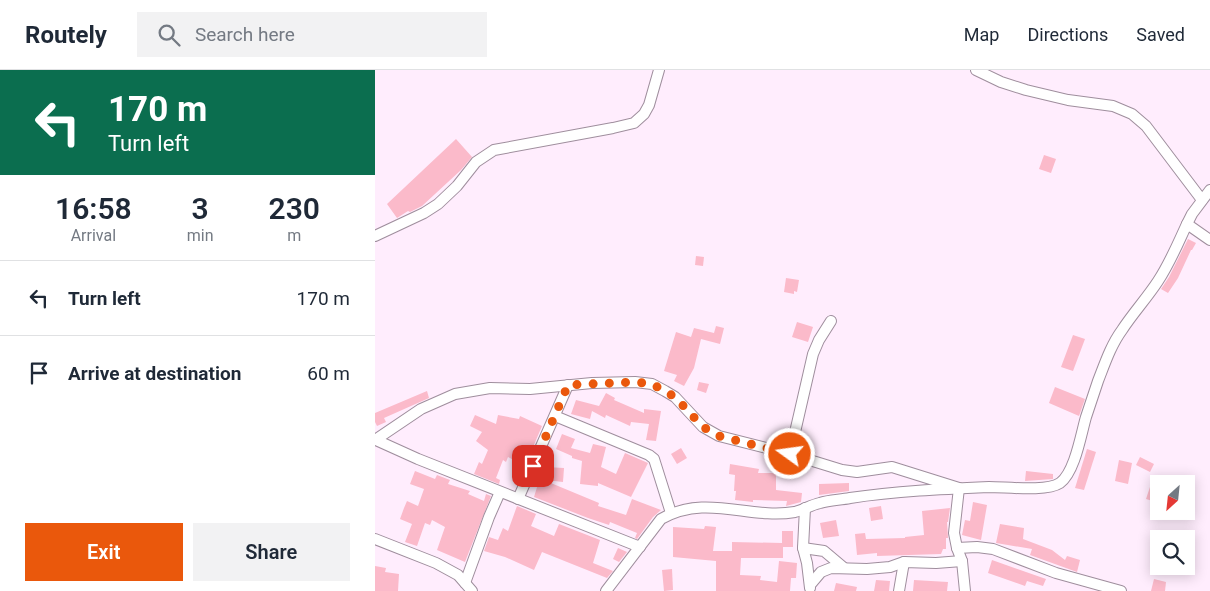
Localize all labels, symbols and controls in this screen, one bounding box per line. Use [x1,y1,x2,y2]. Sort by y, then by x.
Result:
search box [137,12,487,57]
text: Routely [25,21,107,49]
icon: search [155,21,183,49]
text: Search here [195,23,295,46]
text: Map [964,24,999,45]
text: Directions [1027,24,1108,45]
text: Saved [1136,24,1185,45]
text: 170 m [108,89,207,130]
icon: left [25,90,90,155]
text: Turn left [108,131,189,156]
text: 16:58 [55,191,132,226]
text: 3 [192,191,209,226]
text: 230 [269,191,320,226]
text: Arrival [71,226,116,245]
text: min [187,226,214,245]
text: m [287,226,301,245]
icon: left [25,284,53,312]
text: Turn left [68,287,141,310]
text: 170 m [297,287,350,310]
icon: arrive [25,359,53,387]
text: Arrive at destination [68,362,241,385]
text: 60 m [307,362,350,385]
position arrow [763,427,815,479]
pin [512,445,554,487]
icon: arrive [519,452,547,480]
north arrow [1150,475,1195,520]
map controls [1150,475,1195,575]
button: Exit [25,523,183,581]
button: Share [193,523,350,581]
button: search [1150,530,1195,575]

